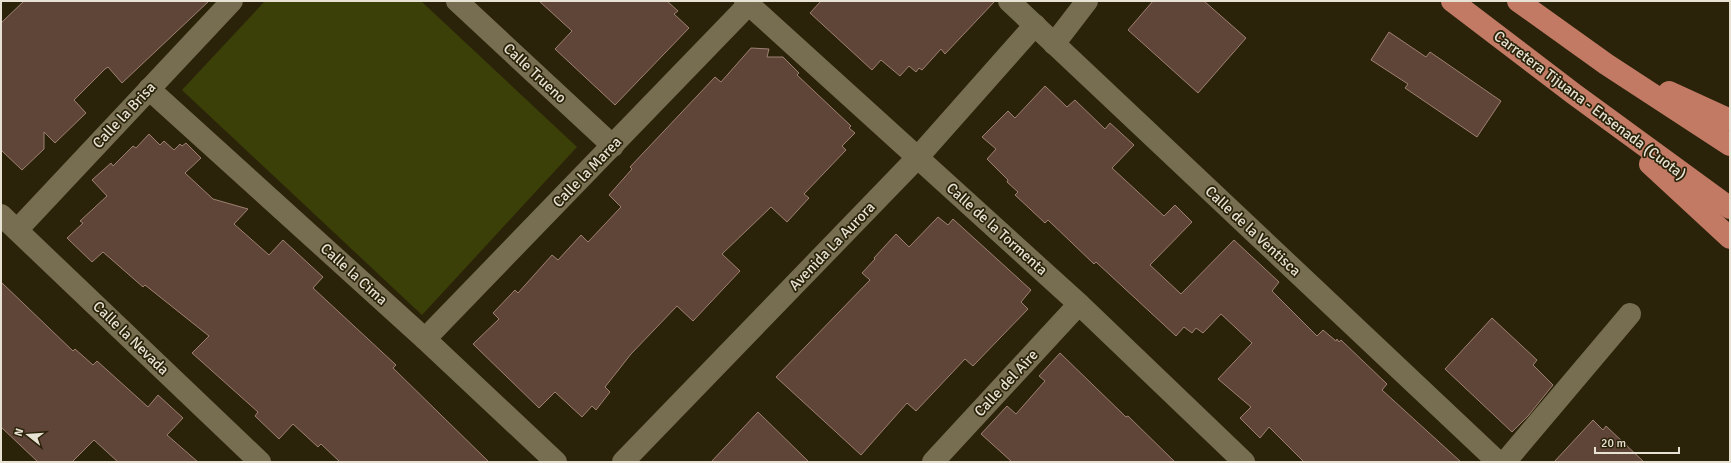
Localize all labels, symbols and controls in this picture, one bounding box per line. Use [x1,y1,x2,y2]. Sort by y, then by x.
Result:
street label: Carretera Tijuana - Ensenada (Cuota) [1490,27,1690,183]
street label: Calle Trueno [500,39,570,107]
street label: Calle la Brisa [89,78,159,152]
street label: Calle la Marea [549,133,625,211]
street label: Calle de la Tormenta [943,179,1051,279]
street label: Calle de la Ventisca [1201,182,1305,280]
street label: Avenida La Aurora [785,198,879,294]
street label: Calle la Cima [317,239,391,309]
street label: Calle la Nevada [89,297,173,379]
street label: Calle del Aire [970,346,1042,420]
north arrow [8,415,48,455]
text: N [12,427,26,438]
scale bar [1595,429,1679,455]
text: 20 m [1601,436,1626,451]

